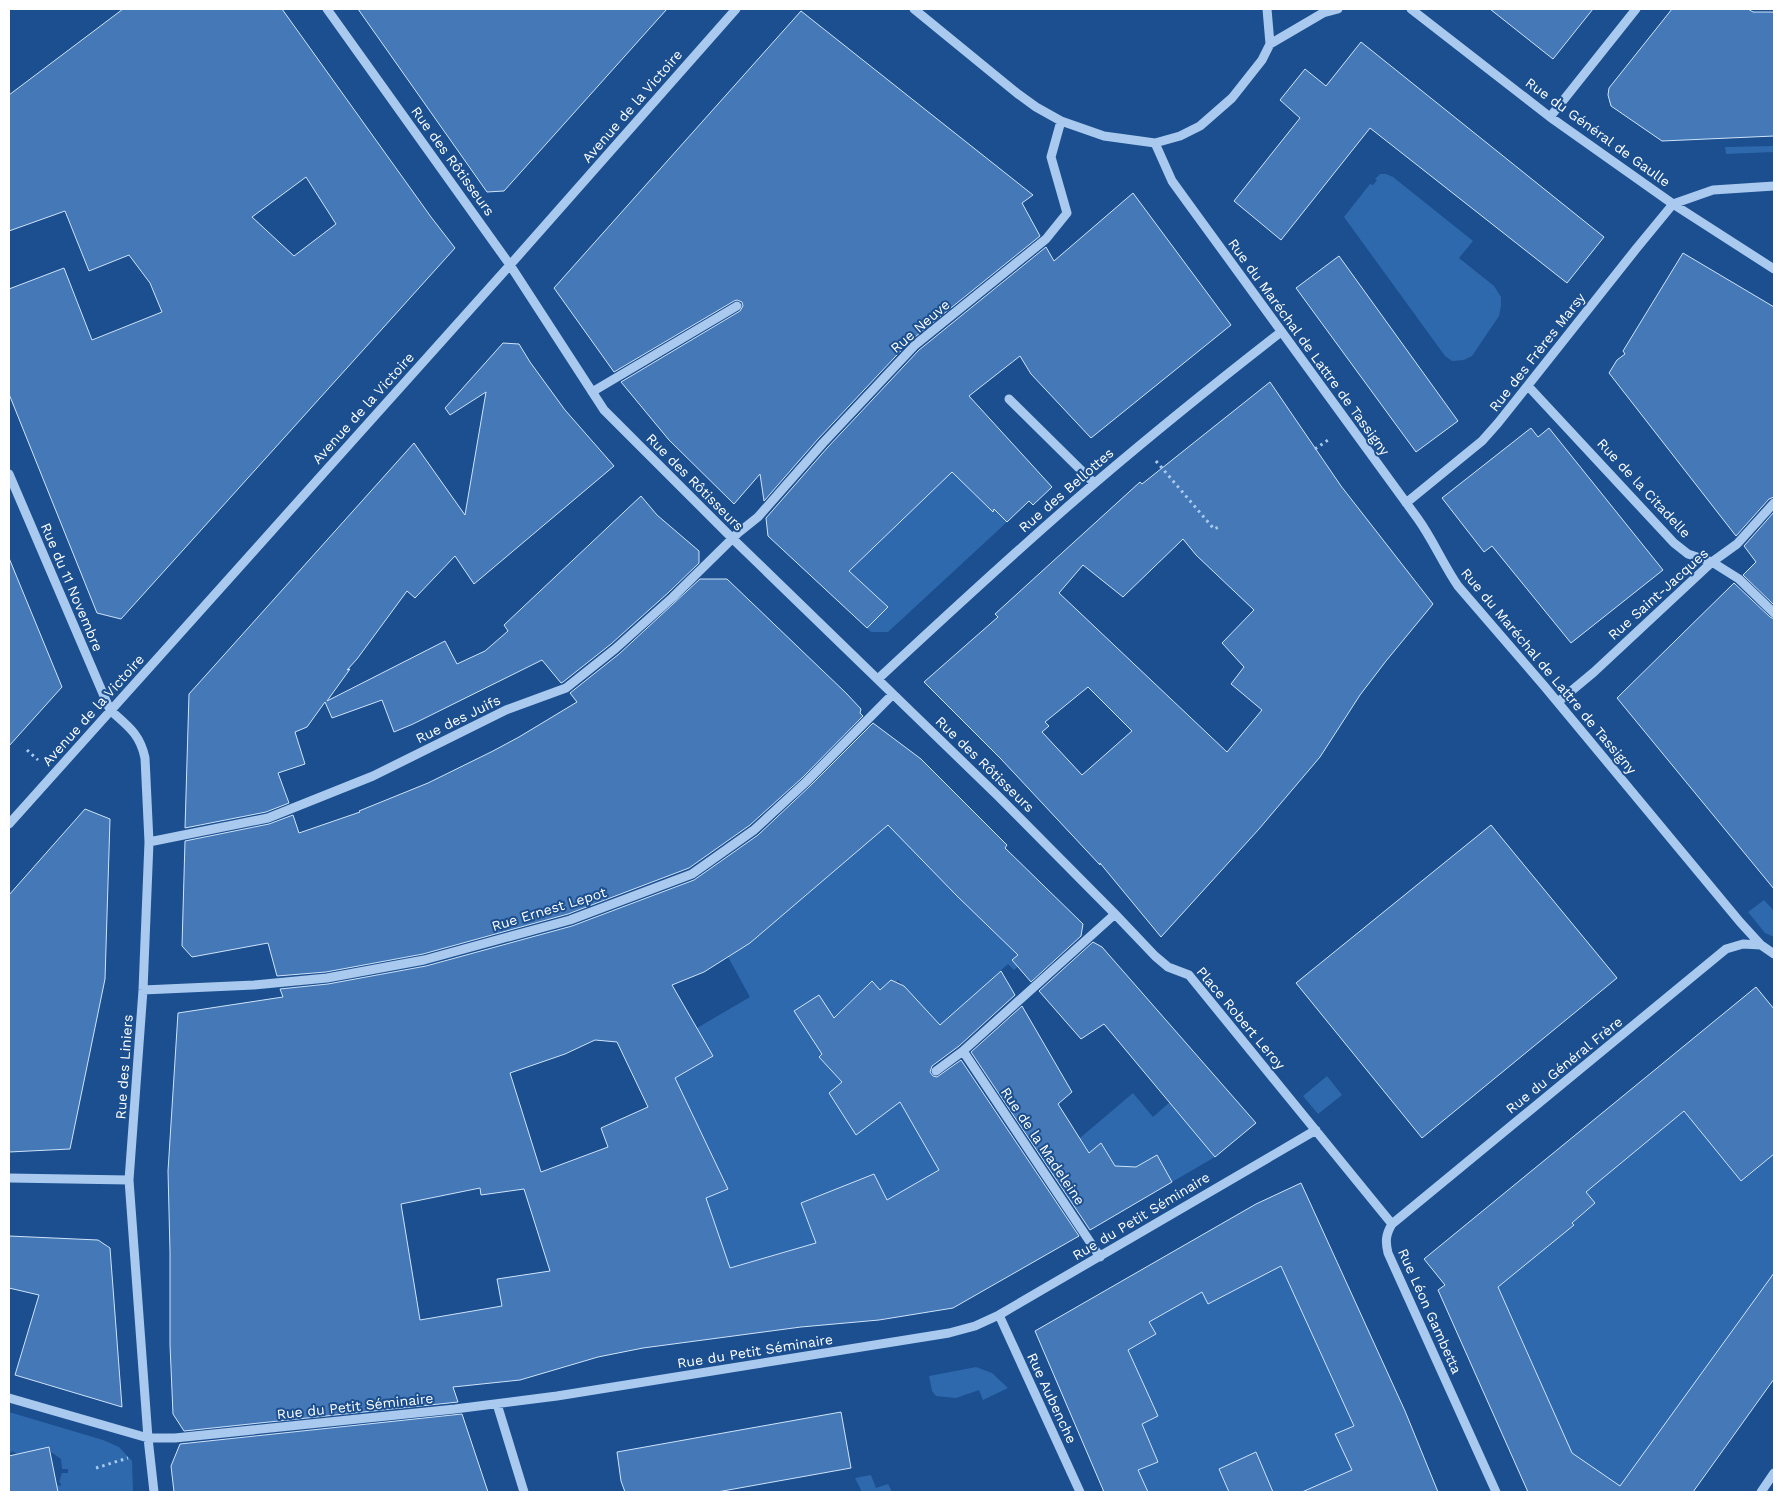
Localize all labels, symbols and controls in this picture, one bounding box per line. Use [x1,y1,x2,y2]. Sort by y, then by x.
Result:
street label: Avenue de la Victoire [579,46,685,166]
street label: Rue du Général de Gaulle [1523,74,1673,190]
street label: Rue des Rôtisseurs [408,103,498,219]
street label: Rue du Maréchal de Lattre de Tassigny [1225,236,1393,459]
street label: Rue des Frères Marsy [1486,289,1589,415]
street label: Rue Neuve [887,296,953,356]
street label: Avenue de la Victoire [309,349,417,467]
street label: Rue des Rôtisseurs [643,430,747,534]
street label: Rue de la Citadelle [1594,435,1694,541]
street label: Rue des Bellottes [1015,445,1117,535]
street label: Rue du 11 Novembre [38,520,106,654]
street label: Rue Saint-Jacques [1605,545,1711,643]
street label: Rue du Maréchal de Lattre de Tassigny [1458,565,1640,778]
street label: Avenue de la Victoire [39,651,147,769]
street label: Rue des Juifs [413,692,503,746]
street label: Rue des Rôtisseurs [932,713,1038,815]
street label: Rue Ernest Lepot [490,884,608,934]
street label: Place Robert Leroy [1193,964,1289,1073]
street label: Rue du Général Frère [1503,1013,1625,1117]
street label: Rue des Liniers [112,1014,136,1120]
street label: Rue de la Madeleine [998,1084,1088,1208]
street label: Rue du Petit Séminaire [1069,1169,1213,1263]
street label: Rue Léon Gambetta [1395,1246,1465,1376]
street label: Rue du Petit Séminaire [676,1331,834,1371]
street label: Rue Aubenche [1024,1350,1080,1446]
street label: Rue du Petit Séminaire [276,1390,434,1422]

